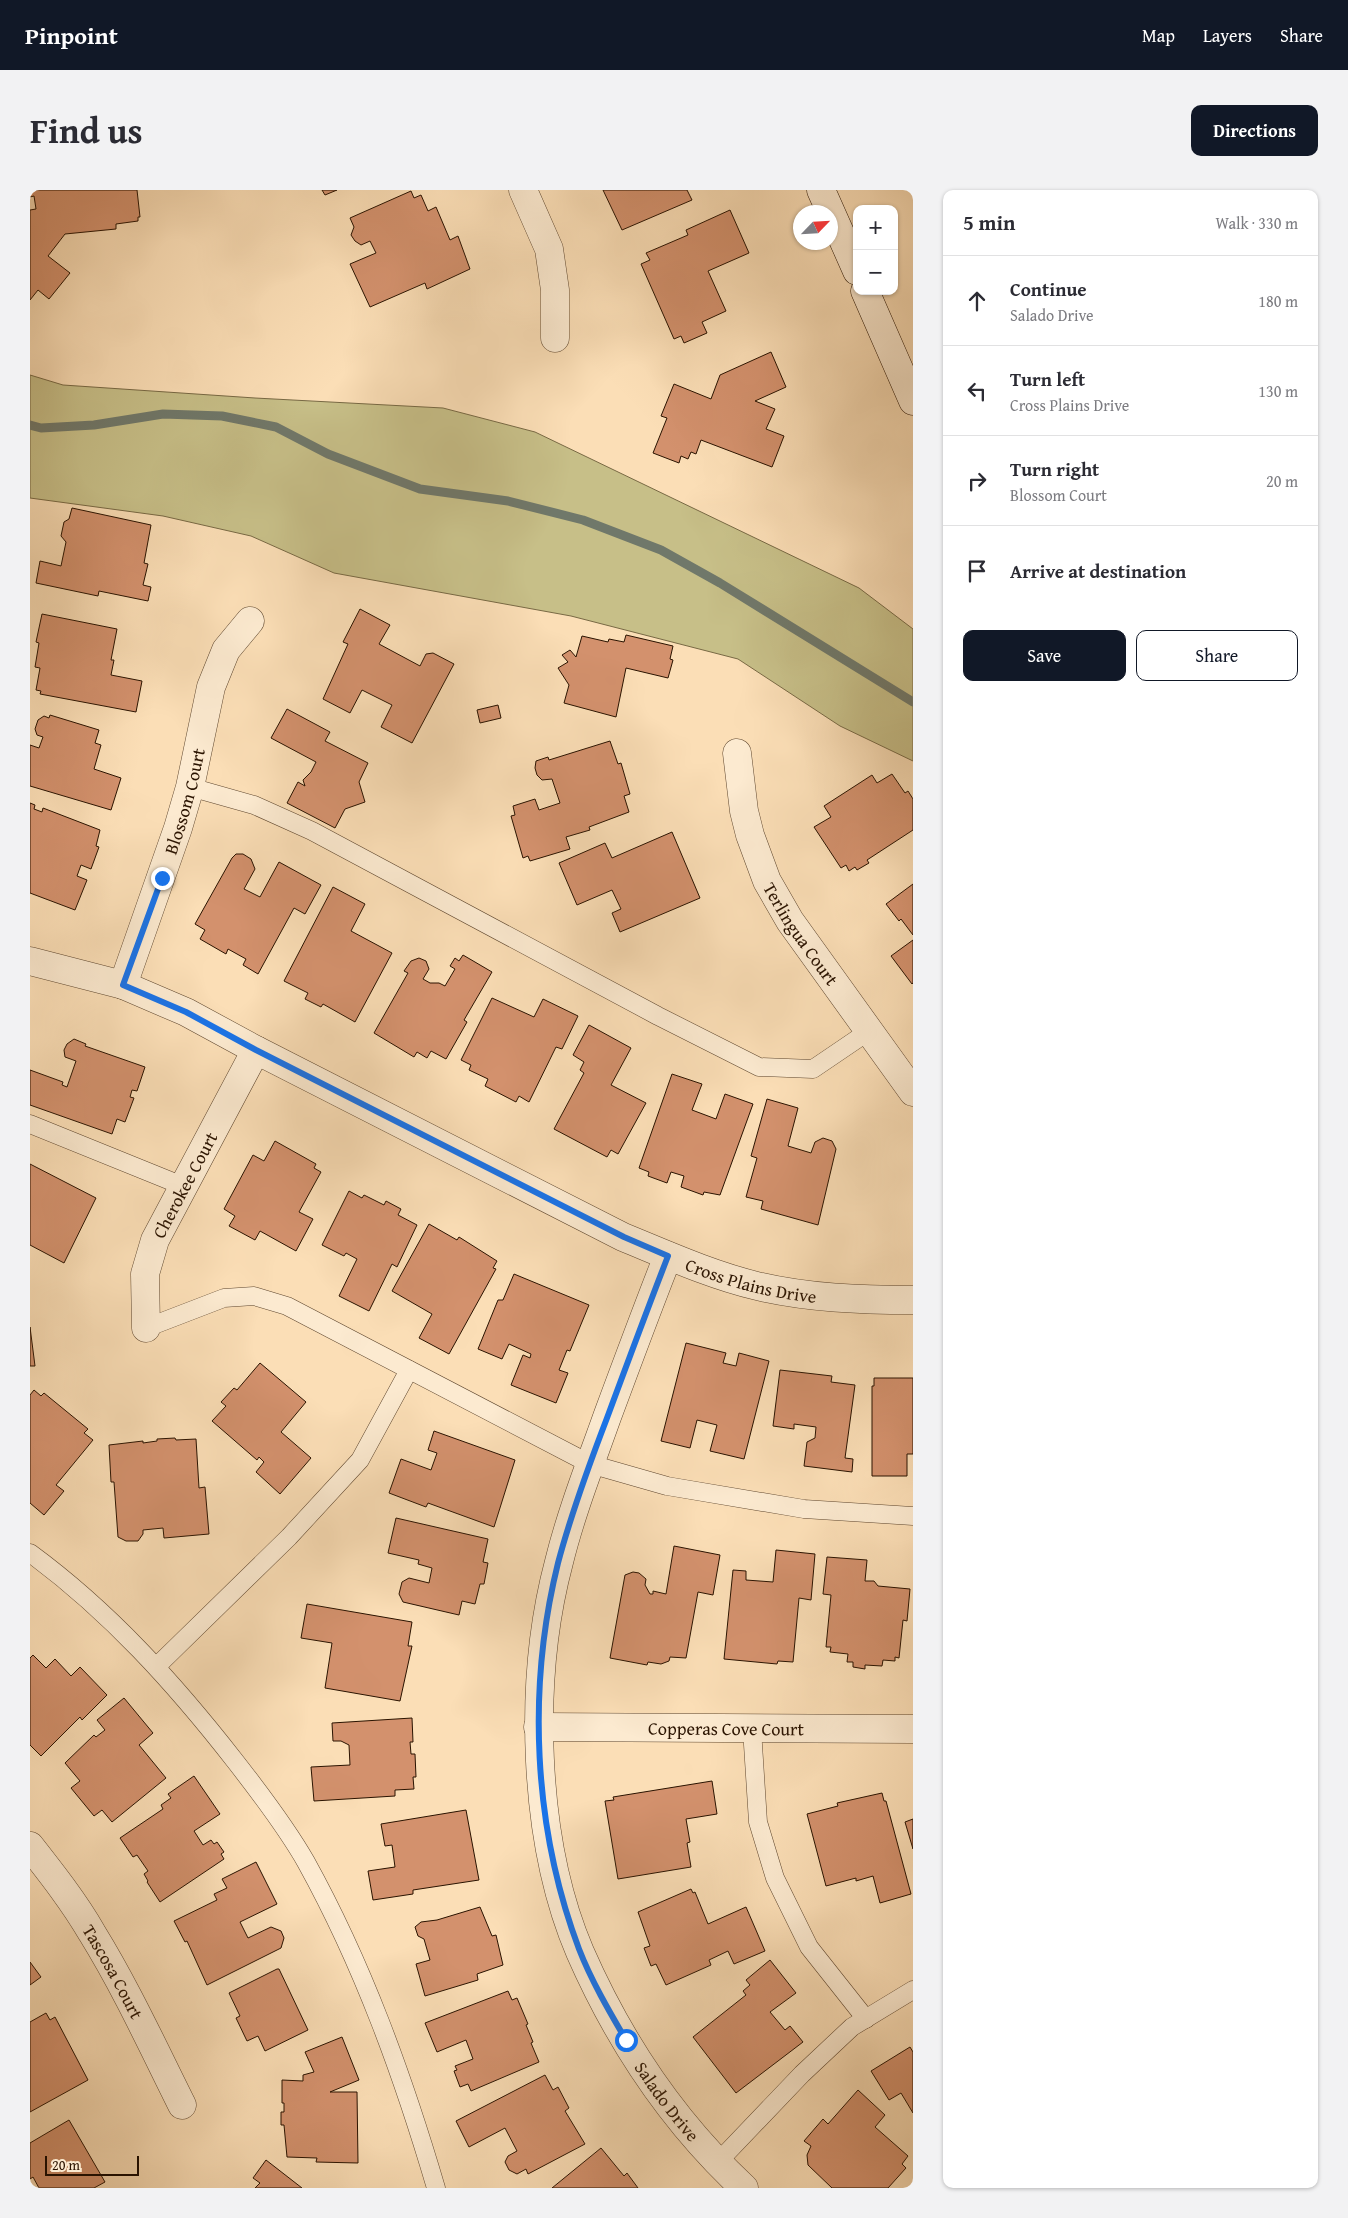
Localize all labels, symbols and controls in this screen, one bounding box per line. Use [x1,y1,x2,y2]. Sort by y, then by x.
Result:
text: Pinpoint [25,18,118,53]
text: Map [1142,22,1175,49]
text: Layers [1203,22,1252,49]
text: Share [1280,22,1323,49]
text: Find us [30,105,143,156]
button: Directions [1191,105,1318,156]
north arrow [793,205,838,250]
map controls [853,205,898,295]
button: + [853,205,898,250]
text: 5 min [963,207,1015,238]
text: Walk · 330 m [1215,211,1298,235]
button: − [853,250,898,295]
text: Continue [1010,275,1087,303]
icon: ahead [963,287,991,315]
text: 180 m [1258,289,1298,313]
text: Salado Drive [1010,303,1094,327]
text: Turn left [1010,365,1085,393]
icon: left [963,377,991,405]
text: 130 m [1258,379,1298,403]
text: Cross Plains Drive [1010,393,1129,417]
text: Turn right [1010,455,1099,483]
icon: right [963,467,991,495]
text: 20 m [1266,469,1298,493]
text: Blossom Court [1010,483,1107,507]
icon: arrive [963,557,991,585]
text: Arrive at destination [1010,557,1186,585]
button: Save [963,630,1126,681]
button: Share [1136,630,1298,681]
street label: Blossom Court [156,745,211,858]
route end [151,867,174,890]
street label: Terlingua Court [757,877,846,991]
street label: Cherokee Court [145,1126,224,1243]
street label: Cross Plains Drive [682,1250,818,1309]
street label: Copperas Cove Court [648,1714,805,1742]
street label: Tascosa Court [76,1919,151,2024]
route start [615,2029,638,2052]
street label: Salado Drive [628,2056,706,2147]
scale bar [45,2153,139,2176]
text: 20 m [52,2155,80,2175]

